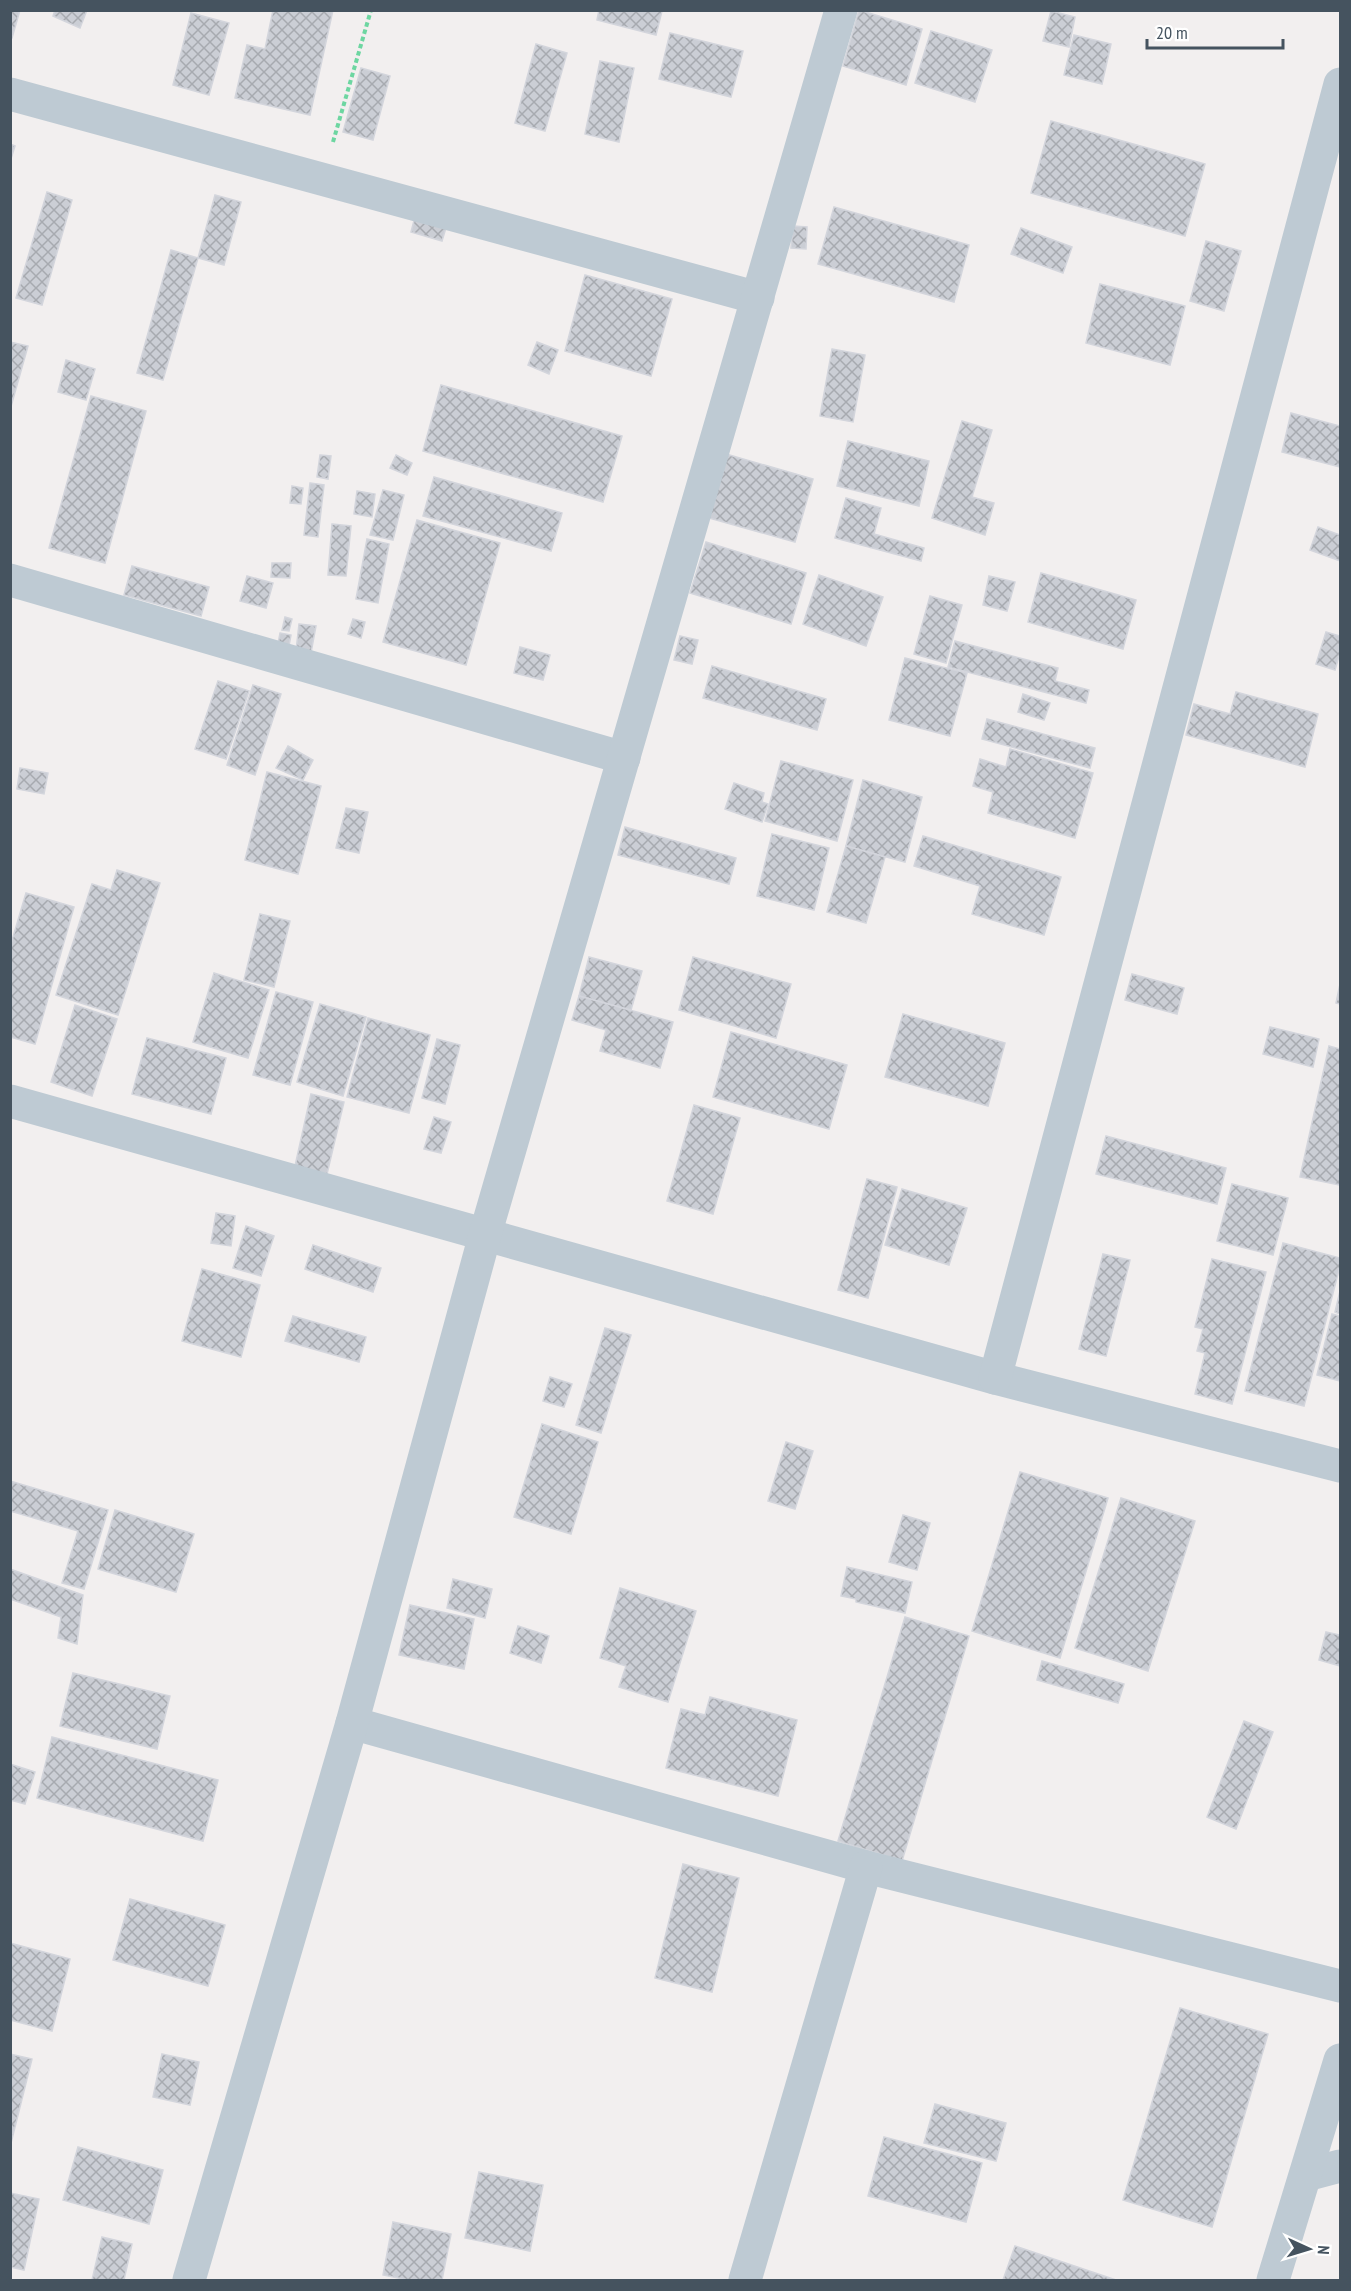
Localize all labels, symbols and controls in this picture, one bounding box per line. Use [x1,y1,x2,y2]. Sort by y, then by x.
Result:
scale bar [1147,12,1284,50]
text: 20 m [1156,21,1188,44]
north arrow [1279,2219,1339,2279]
text: N [1314,2245,1334,2255]

